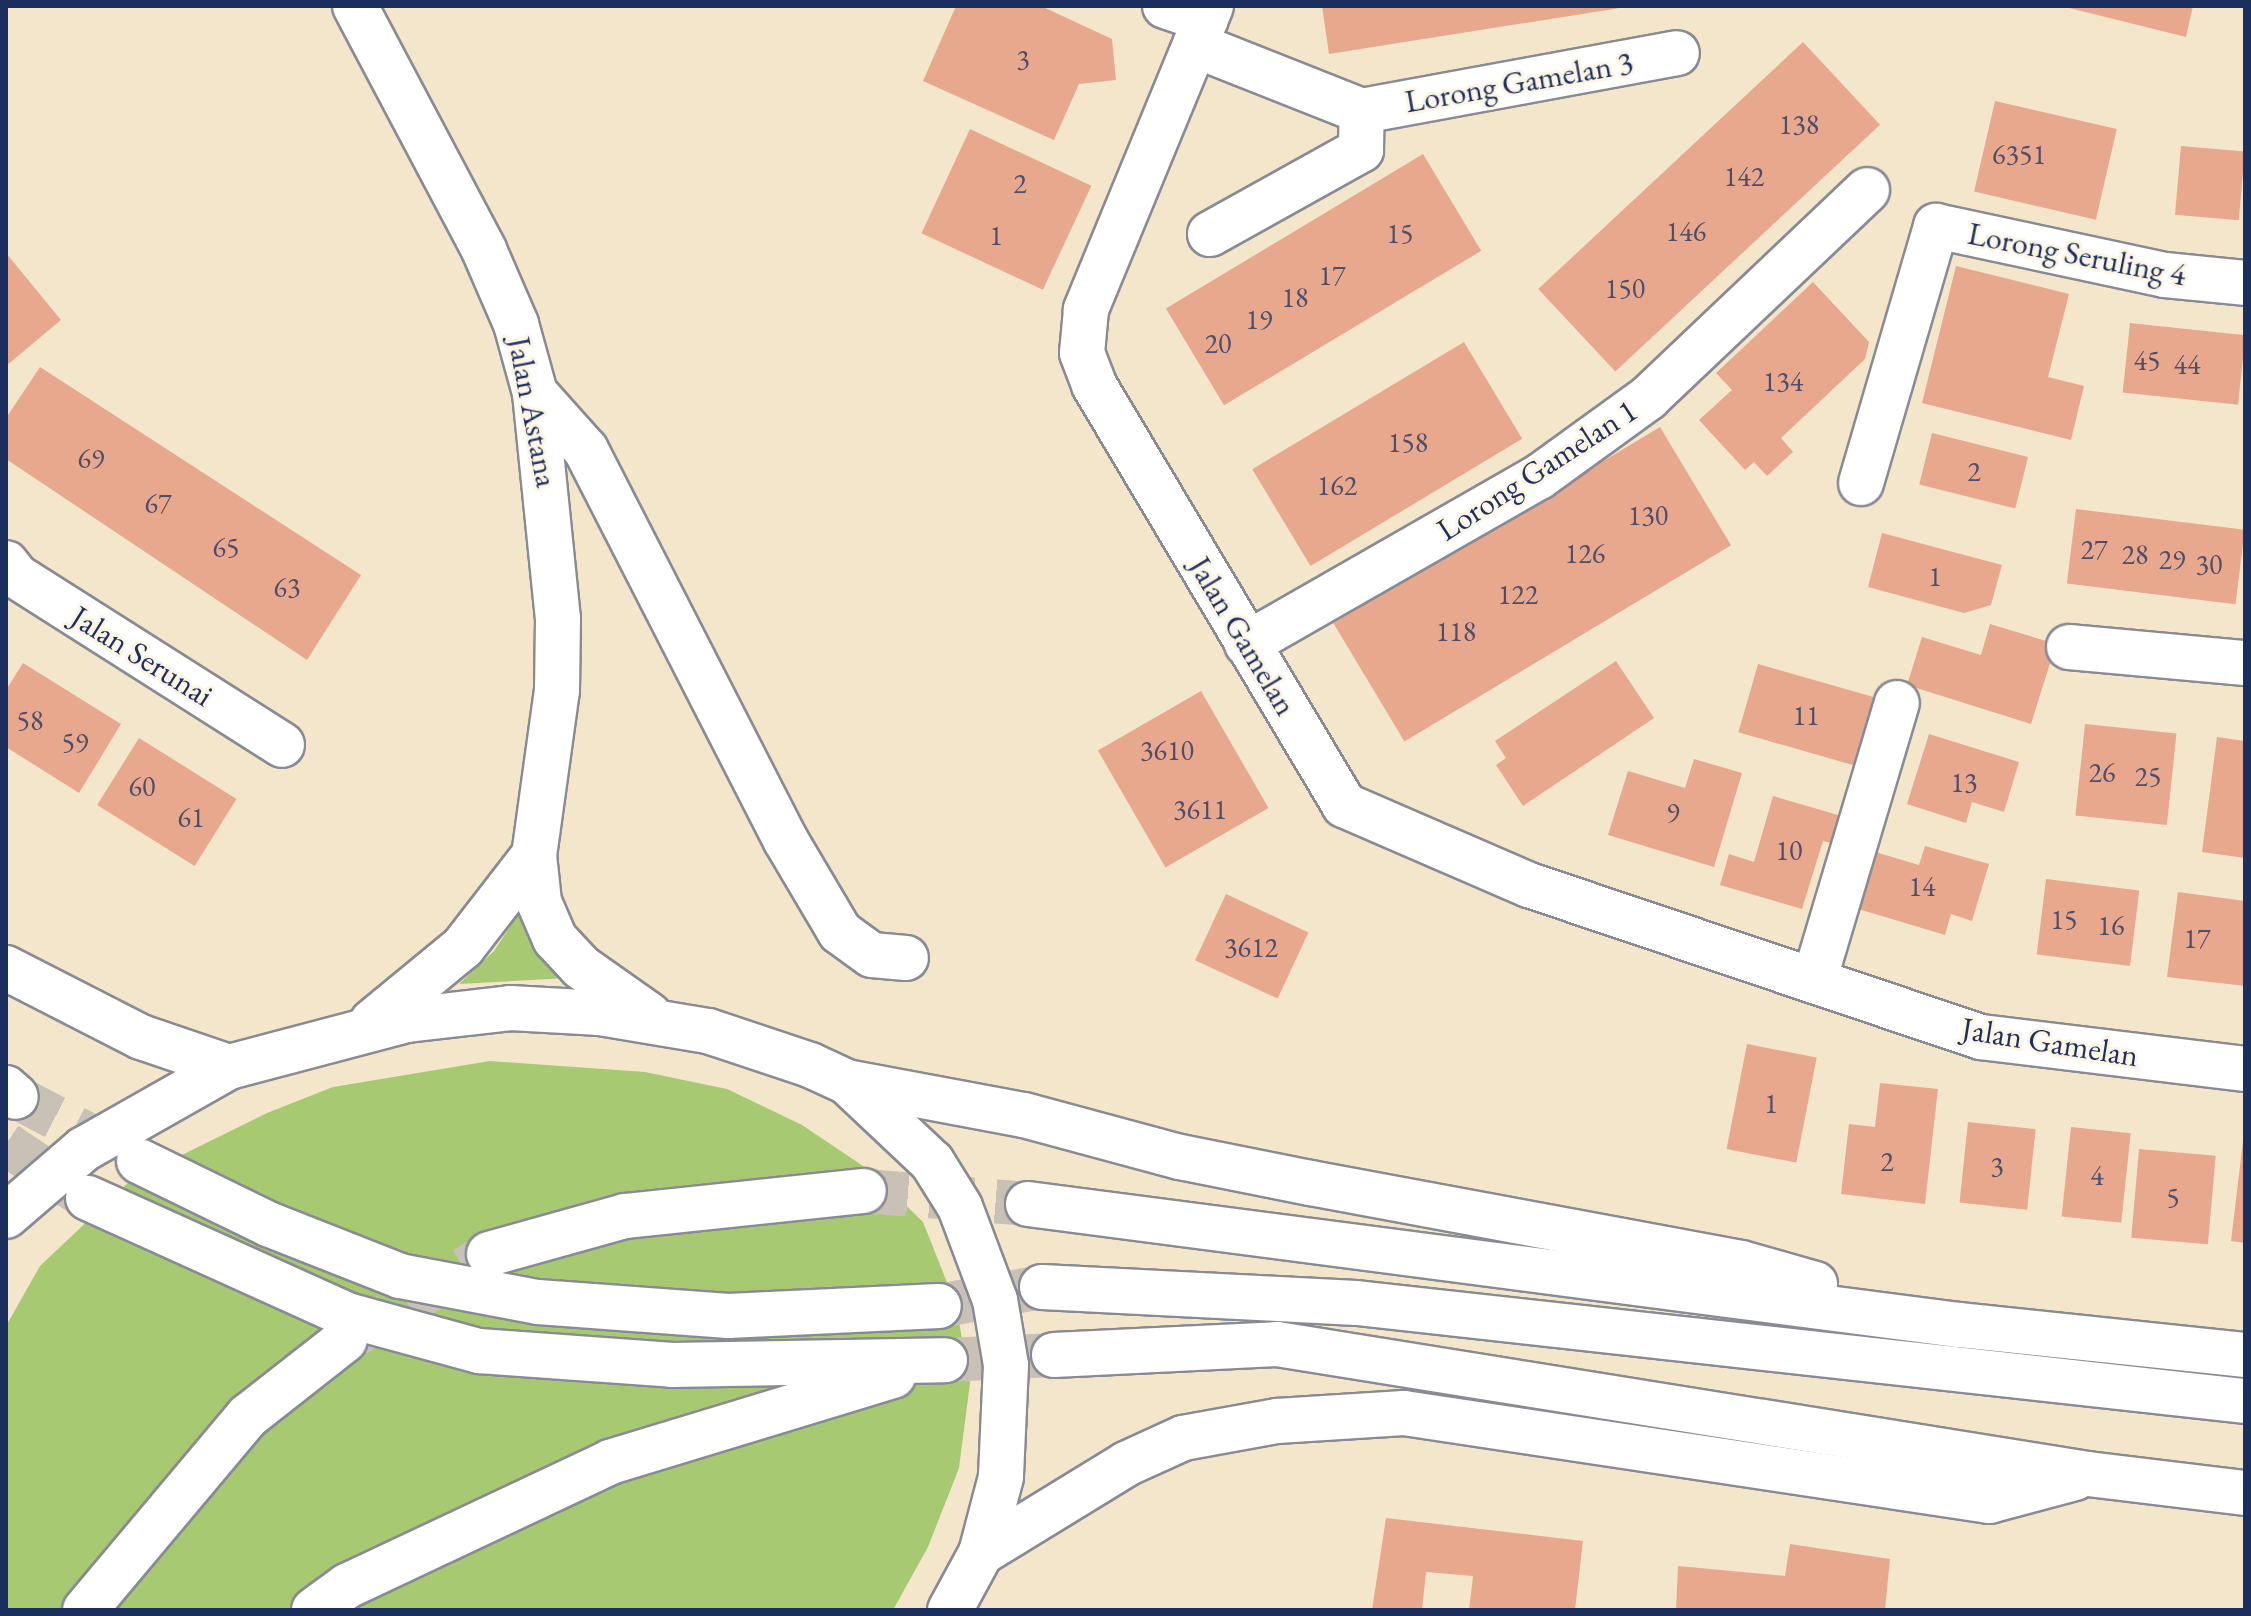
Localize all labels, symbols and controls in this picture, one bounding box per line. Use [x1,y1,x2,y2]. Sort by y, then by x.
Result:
house number: 3 [1016,42,1030,76]
street label: Lorong Gamelan 3 [1402,43,1636,121]
house number: 138 [1779,107,1819,141]
house number: 6351 [1992,137,2046,171]
house number: 142 [1724,159,1764,193]
house number: 2 [1013,166,1027,200]
house number: 146 [1666,214,1706,248]
street label: Lorong Seruling 4 [1965,214,2189,294]
house number: 15 [1387,216,1413,250]
house number: 1 [989,218,1003,252]
house number: 17 [1319,258,1345,292]
house number: 150 [1605,271,1645,305]
house number: 18 [1282,280,1308,314]
house number: 19 [1246,302,1272,336]
house number: 20 [1205,326,1231,360]
street label: Jalan Astana [500,334,566,490]
house number: 45 [2134,343,2160,377]
house number: 44 [2174,347,2200,381]
house number: 134 [1763,364,1803,398]
street label: Lorong Gamelan 1 [1430,391,1644,549]
house number: 158 [1388,425,1428,459]
house number: 69 [78,441,104,475]
house number: 2 [1967,454,1981,488]
house number: 162 [1317,468,1357,502]
house number: 67 [145,486,171,520]
house number: 130 [1628,498,1668,532]
house number: 65 [213,530,239,564]
house number: 27 [2081,532,2107,566]
house number: 126 [1565,536,1605,570]
house number: 28 [2122,537,2148,571]
house number: 29 [2159,542,2185,576]
house number: 30 [2196,547,2222,581]
street label: Jalan Gamelan [1181,550,1305,722]
house number: 1 [1928,559,1942,593]
house number: 63 [274,570,300,604]
house number: 122 [1498,577,1538,611]
street label: Jalan Serunai [64,597,220,715]
house number: 118 [1436,614,1476,648]
house number: 11 [1793,698,1819,732]
house number: 58 [17,703,43,737]
house number: 59 [62,725,88,759]
house number: 3610 [1140,733,1194,767]
house number: 26 [2089,755,2115,789]
house number: 25 [2135,759,2161,793]
house number: 13 [1951,765,1977,799]
house number: 60 [129,769,155,803]
house number: 3611 [1173,792,1227,826]
house number: 9 [1666,795,1680,829]
house number: 61 [178,800,204,834]
house number: 10 [1776,833,1802,867]
house number: 14 [1909,869,1935,903]
house number: 15 [2051,902,2077,936]
house number: 16 [2098,908,2124,942]
house number: 17 [2184,921,2210,955]
house number: 3612 [1224,930,1278,964]
street label: Jalan Gamelan [1959,1009,2141,1075]
house number: 1 [1764,1086,1778,1120]
house number: 2 [1880,1144,1894,1178]
house number: 3 [1990,1149,2004,1183]
house number: 4 [2090,1158,2104,1192]
house number: 5 [2166,1180,2180,1214]

